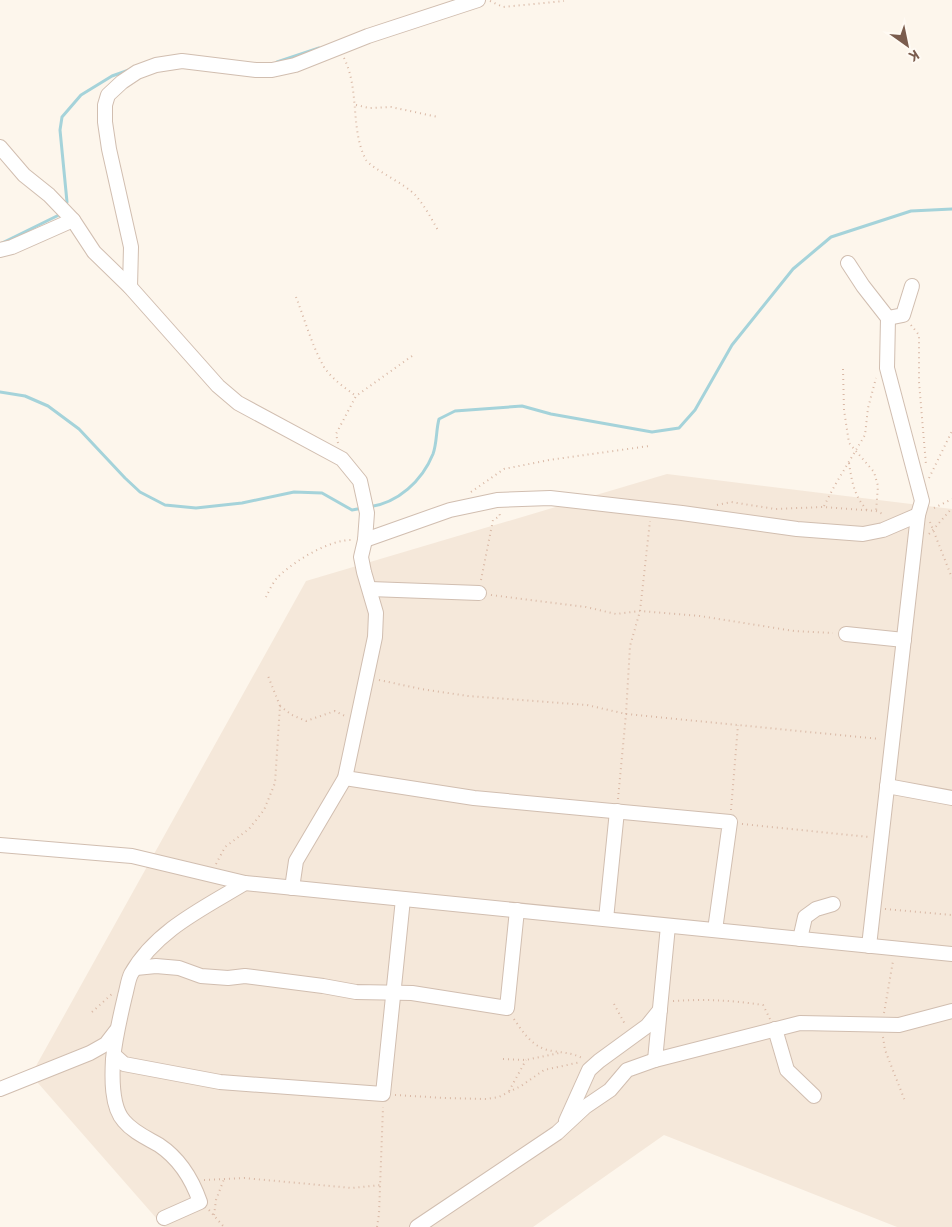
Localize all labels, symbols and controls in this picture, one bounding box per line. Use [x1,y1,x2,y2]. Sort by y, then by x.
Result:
north arrow [882,20,932,70]
text: K [906,47,923,66]

